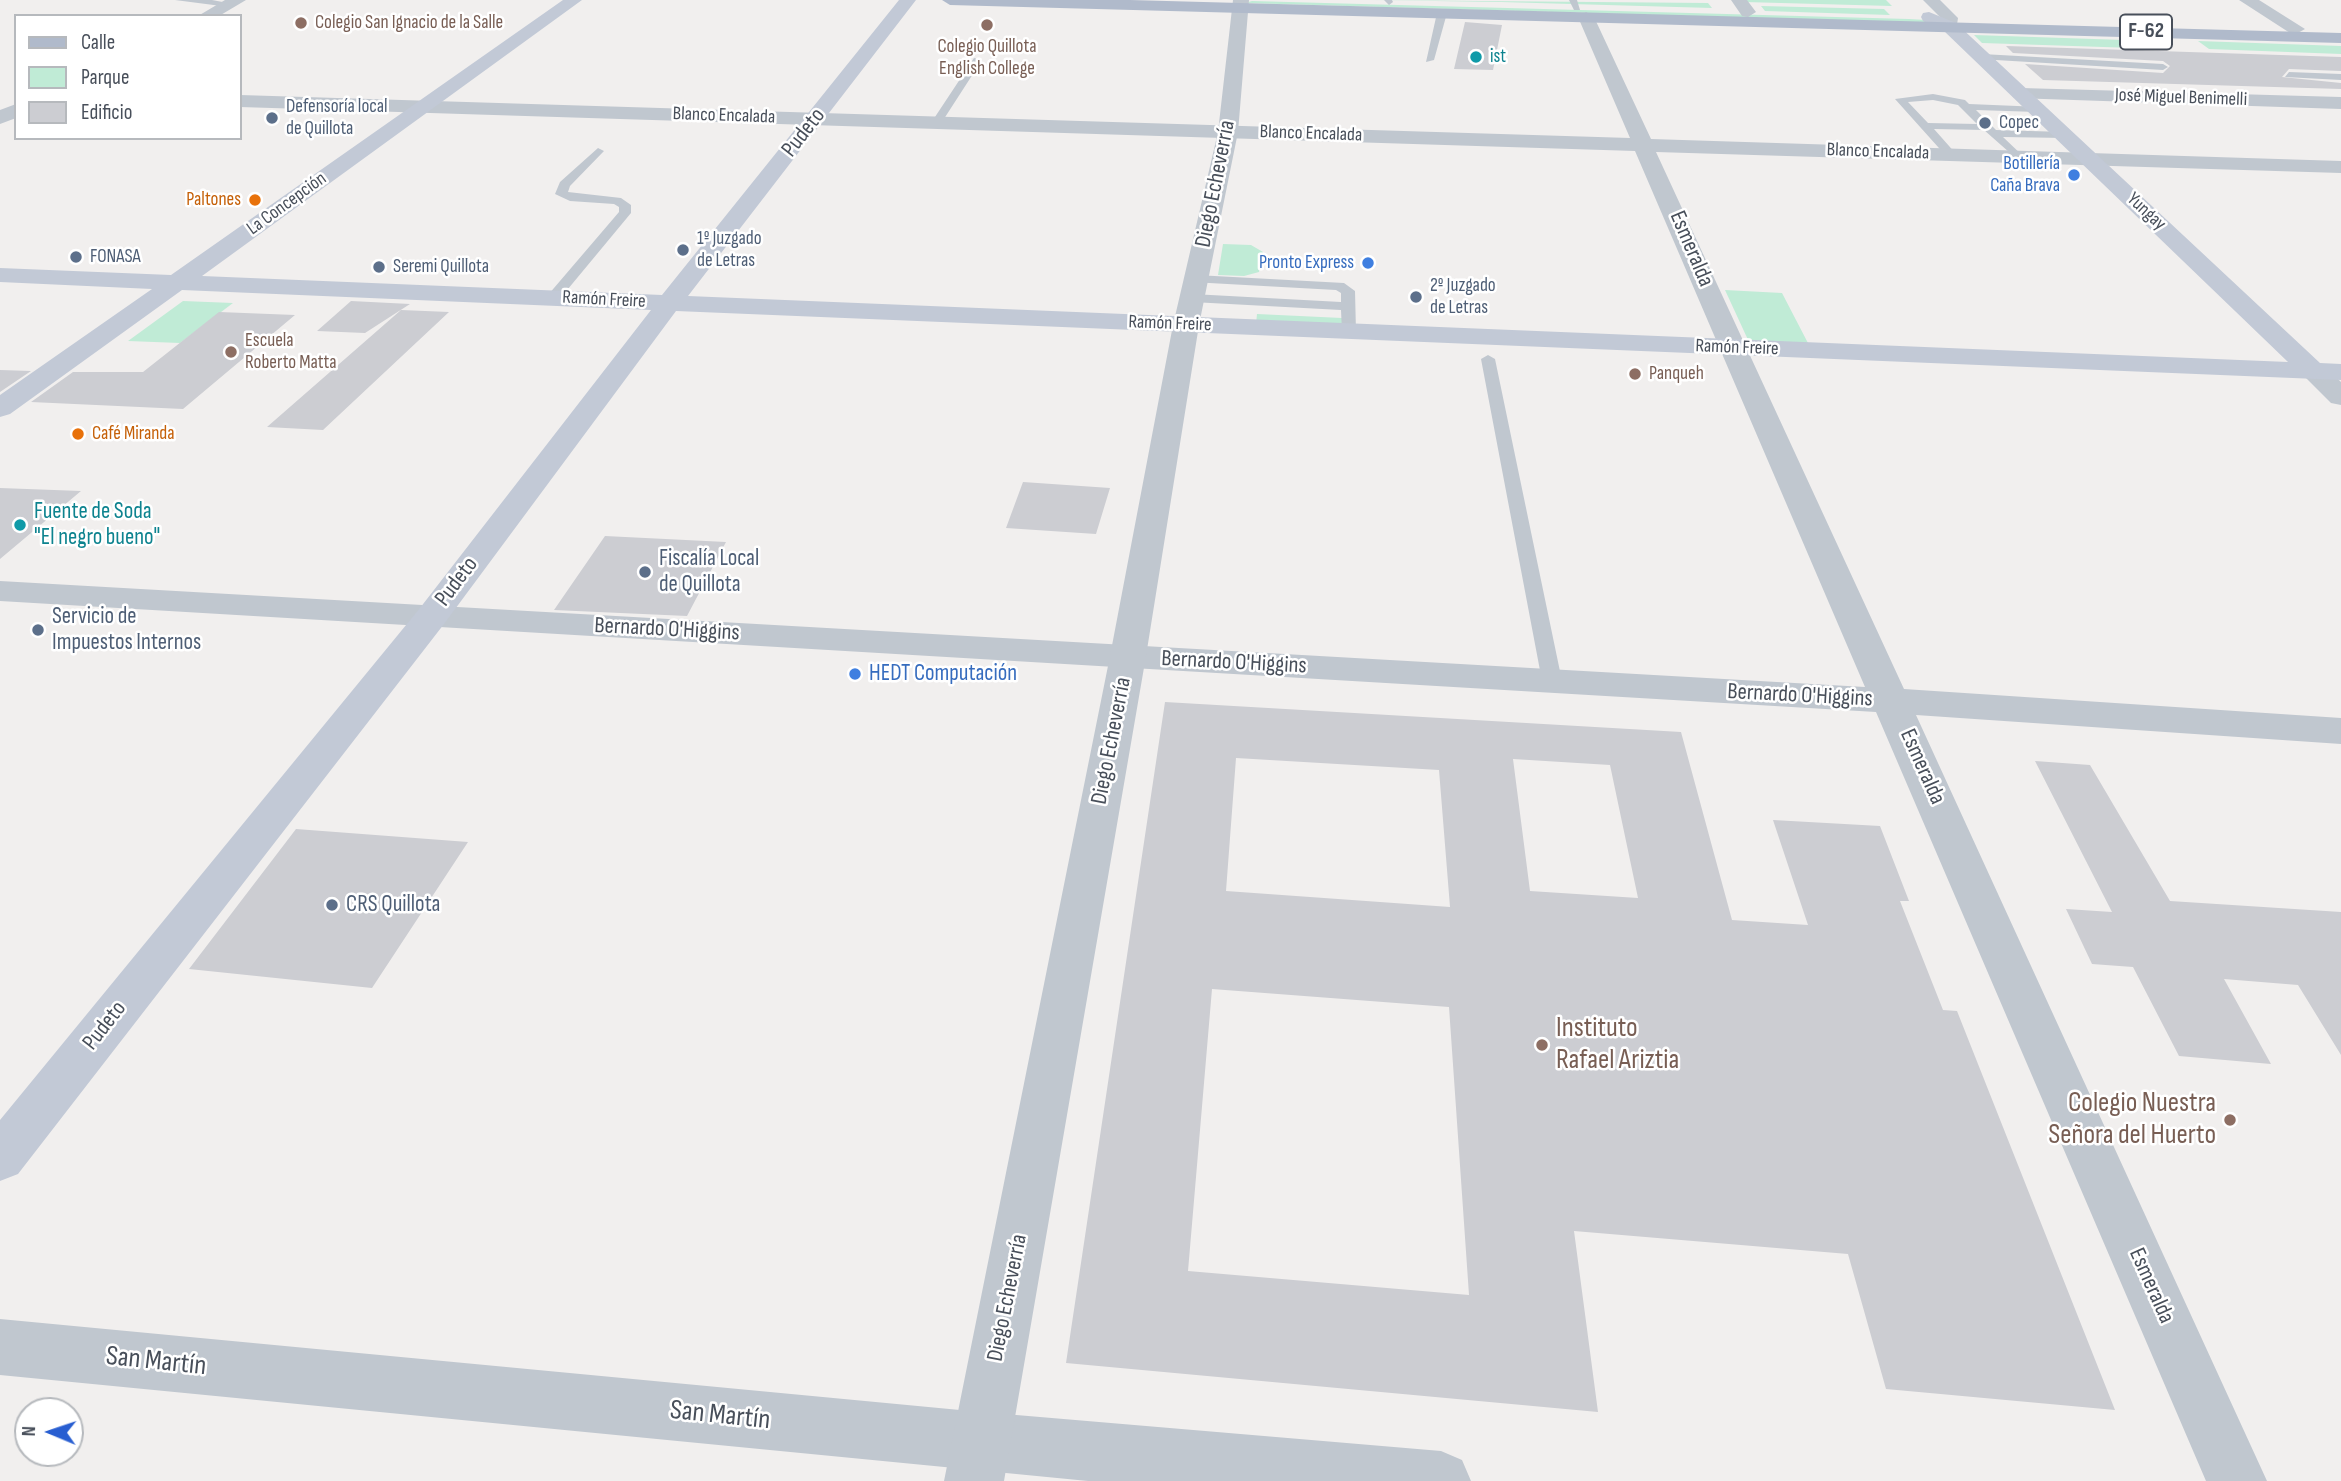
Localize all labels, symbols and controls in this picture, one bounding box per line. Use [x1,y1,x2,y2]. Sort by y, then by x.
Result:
place label: Colegio San Ignacio de la Salle [315,12,503,34]
legend [14,14,242,140]
road number: F-62 [2120,14,2172,50]
marker: Colegio San Ignacio de la Salle [293,15,309,31]
marker: Colegio Quillota English College [979,17,995,33]
text: Calle [81,30,115,55]
place label: Colegio Quillota English College [938,36,1036,80]
place label: ist [1490,46,1506,68]
marker: ist [1468,49,1484,65]
text: Parque [81,65,129,90]
street label: José Miguel Benimelli [2114,84,2248,112]
place label: Defensoría local de Quillota [286,96,387,140]
text: Edificio [81,100,132,125]
street label: Blanco Encalada [672,103,776,129]
street label: Pudeto [776,103,832,163]
marker: Defensoría local de Quillota [264,110,280,126]
place label: Copec [1999,112,2039,134]
marker: Copec [1977,115,1993,131]
street label: Diego Echeverría [1190,118,1242,250]
street label: Blanco Encalada [1259,121,1363,147]
street label: Blanco Encalada [1826,139,1930,165]
place label: Botillería Caña Brava [1990,153,2060,197]
marker: Botillería Caña Brava [2066,167,2082,183]
street label: La Concepción [243,168,331,240]
street label: Yungay [2122,188,2170,236]
place label: Paltones [186,189,241,211]
marker: Paltones [247,192,263,208]
street label: Esmeralda [1663,207,1719,291]
place label: 1º Juzgado de Letras [697,228,762,272]
marker: 1º Juzgado de Letras [675,242,691,258]
place label: FONASA [90,246,141,268]
marker: FONASA [68,249,84,265]
place label: Pronto Express [1259,252,1354,274]
marker: Pronto Express [1360,255,1376,271]
place label: Seremi Quillota [393,256,489,278]
marker: Seremi Quillota [371,259,387,275]
place label: 2º Juzgado de Letras [1430,275,1496,319]
street label: Ramón Freire [562,286,646,314]
marker: 2º Juzgado de Letras [1408,289,1424,305]
street label: Ramón Freire [1128,311,1212,337]
place label: Escuela Roberto Matta [245,330,337,374]
street label: Ramón Freire [1695,335,1779,361]
marker: Escuela Roberto Matta [223,344,239,360]
place label: Panqueh [1649,363,1704,385]
marker: Panqueh [1627,366,1643,382]
place label: Café Miranda [92,423,175,445]
marker: Café Miranda [70,426,86,442]
place label: Fuente de Soda "El negro bueno" [34,498,160,552]
marker: Fuente de Soda "El negro bueno" [12,517,28,533]
place label: Fiscalía Local de Quillota [659,545,759,599]
street label: Pudeto [430,552,484,612]
marker: Fiscalía Local de Quillota [637,564,653,580]
place label: Servicio de Impuestos Internos [52,603,201,657]
street label: Bernardo O'Higgins [594,612,740,648]
marker: Servicio de Impuestos Internos [30,622,46,638]
street label: Bernardo O'Higgins [1161,645,1307,681]
place label: HEDT Computación [869,660,1017,688]
marker: HEDT Computación [847,666,863,682]
street label: Diego Echeverría [1086,675,1138,807]
street label: Bernardo O'Higgins [1727,678,1873,714]
street label: Esmeralda [1893,725,1951,809]
place label: CRS Quillota [346,891,440,919]
marker: CRS Quillota [324,897,340,913]
street label: Pudeto [77,996,133,1056]
place label: Instituto Rafael Ariztia [1556,1012,1679,1078]
marker: Instituto Rafael Ariztia [1534,1037,1550,1053]
place label: Colegio Nuestra Señora del Huerto [2048,1087,2216,1153]
marker: Colegio Nuestra Señora del Huerto [2222,1112,2238,1128]
street label: Diego Echeverría [982,1232,1034,1364]
street label: Esmeralda [2122,1244,2180,1328]
street label: San Martín [104,1340,208,1384]
street label: San Martín [668,1394,772,1438]
north arrow [14,1397,84,1467]
text: N [18,1426,41,1437]

